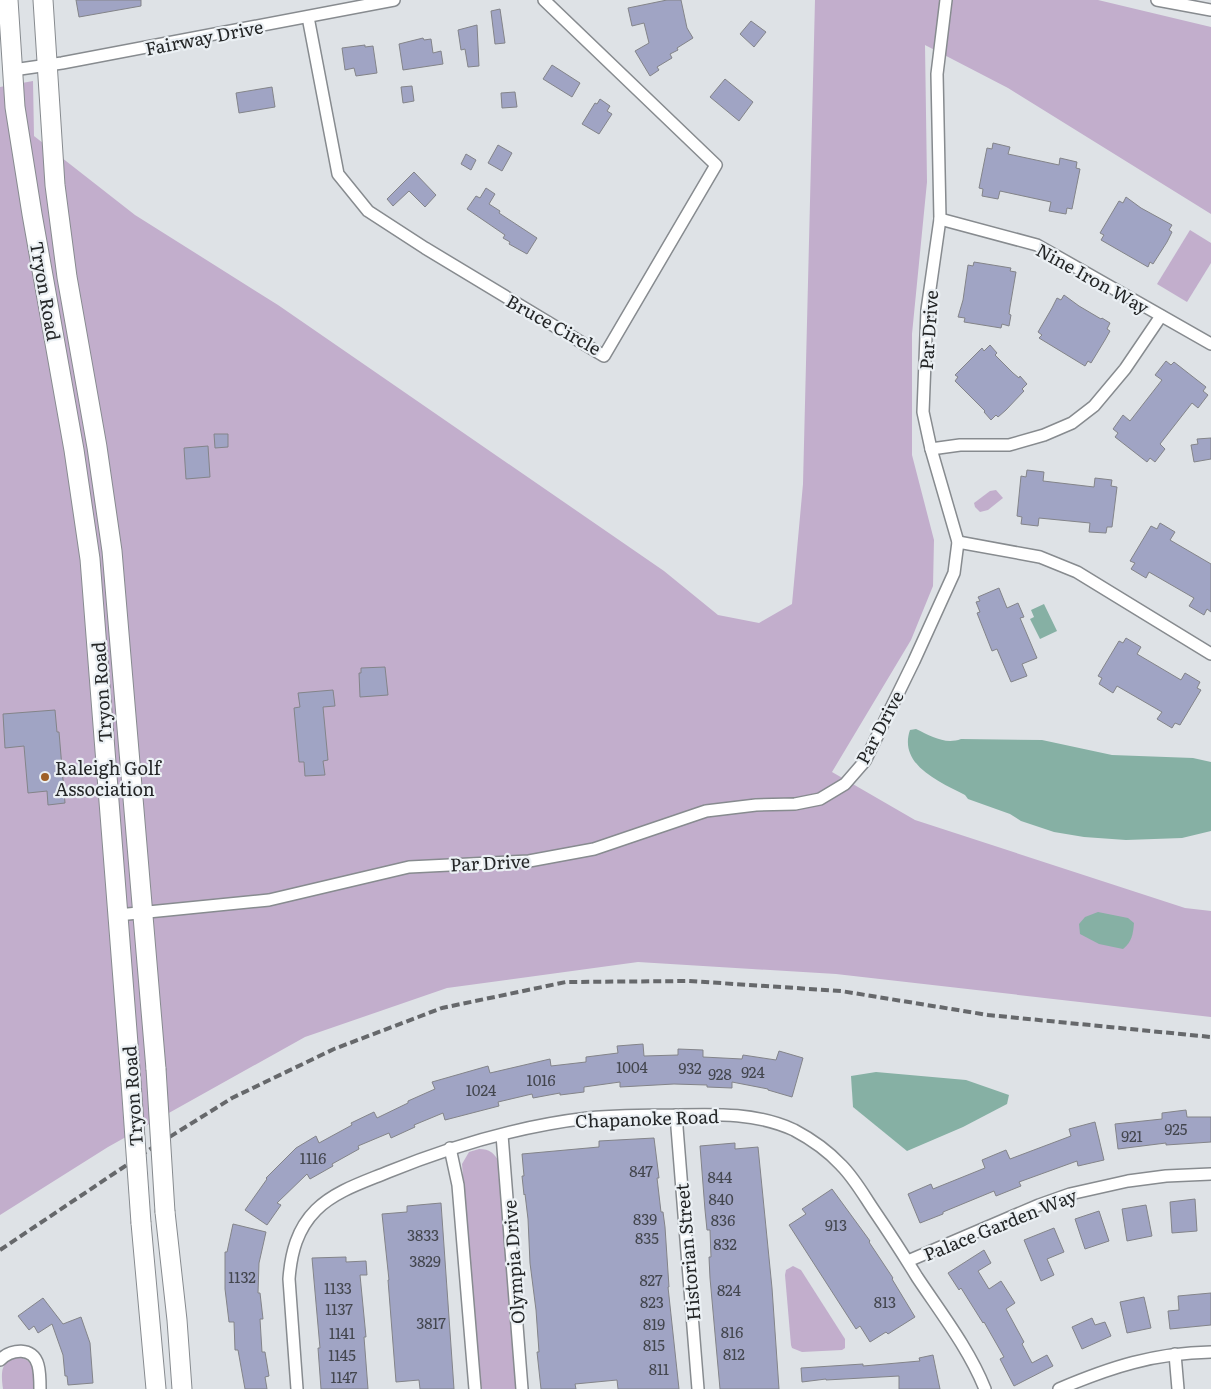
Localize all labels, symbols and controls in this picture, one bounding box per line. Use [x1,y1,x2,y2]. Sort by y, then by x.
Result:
street label: Fairway Drive [143,12,265,62]
street label: Nine Iron Way [1032,236,1155,320]
street label: Tryon Road [24,239,68,343]
street label: Bruce Circle [502,287,606,361]
street label: Par Drive [912,289,944,371]
street label: Tryon Road [84,641,118,743]
street label: Par Drive [848,685,910,769]
place label: Raleigh Golf Association [55,754,163,802]
marker: Raleigh Golf Association [39,771,51,783]
street label: Par Drive [449,846,531,878]
street label: Tryon Road [115,1045,149,1147]
house number: 1004 [616,1055,648,1078]
house number: 932 [678,1056,702,1079]
house number: 924 [741,1060,765,1083]
house number: 928 [708,1062,732,1085]
house number: 1016 [527,1068,555,1091]
house number: 1024 [466,1078,496,1101]
street label: Chapanoke Road [575,1102,719,1134]
house number: 925 [1165,1117,1188,1140]
house number: 921 [1121,1124,1143,1147]
house number: 1116 [300,1146,326,1169]
house number: 847 [629,1159,653,1182]
house number: 844 [708,1165,732,1188]
street label: Palace Garden Way [919,1181,1081,1267]
street label: Historian Street [667,1182,706,1322]
house number: 840 [708,1187,734,1210]
street label: Olympia Drive [495,1199,531,1325]
house number: 839 [633,1207,657,1230]
house number: 836 [711,1208,735,1231]
house number: 913 [825,1213,847,1236]
house number: 3833 [407,1223,439,1246]
house number: 835 [635,1226,659,1249]
house number: 832 [713,1232,737,1255]
house number: 3829 [409,1249,441,1272]
house number: 1132 [228,1265,256,1288]
house number: 827 [639,1268,663,1291]
house number: 1133 [324,1276,352,1299]
house number: 824 [717,1278,741,1301]
house number: 823 [640,1290,664,1313]
house number: 813 [874,1290,896,1313]
house number: 1137 [325,1297,353,1320]
house number: 3817 [416,1311,446,1334]
house number: 819 [643,1312,665,1335]
house number: 816 [721,1320,743,1343]
house number: 1141 [329,1321,355,1344]
house number: 815 [643,1333,665,1356]
house number: 812 [723,1342,745,1365]
house number: 1145 [328,1343,356,1366]
house number: 811 [649,1357,669,1380]
house number: 1147 [331,1365,358,1388]

